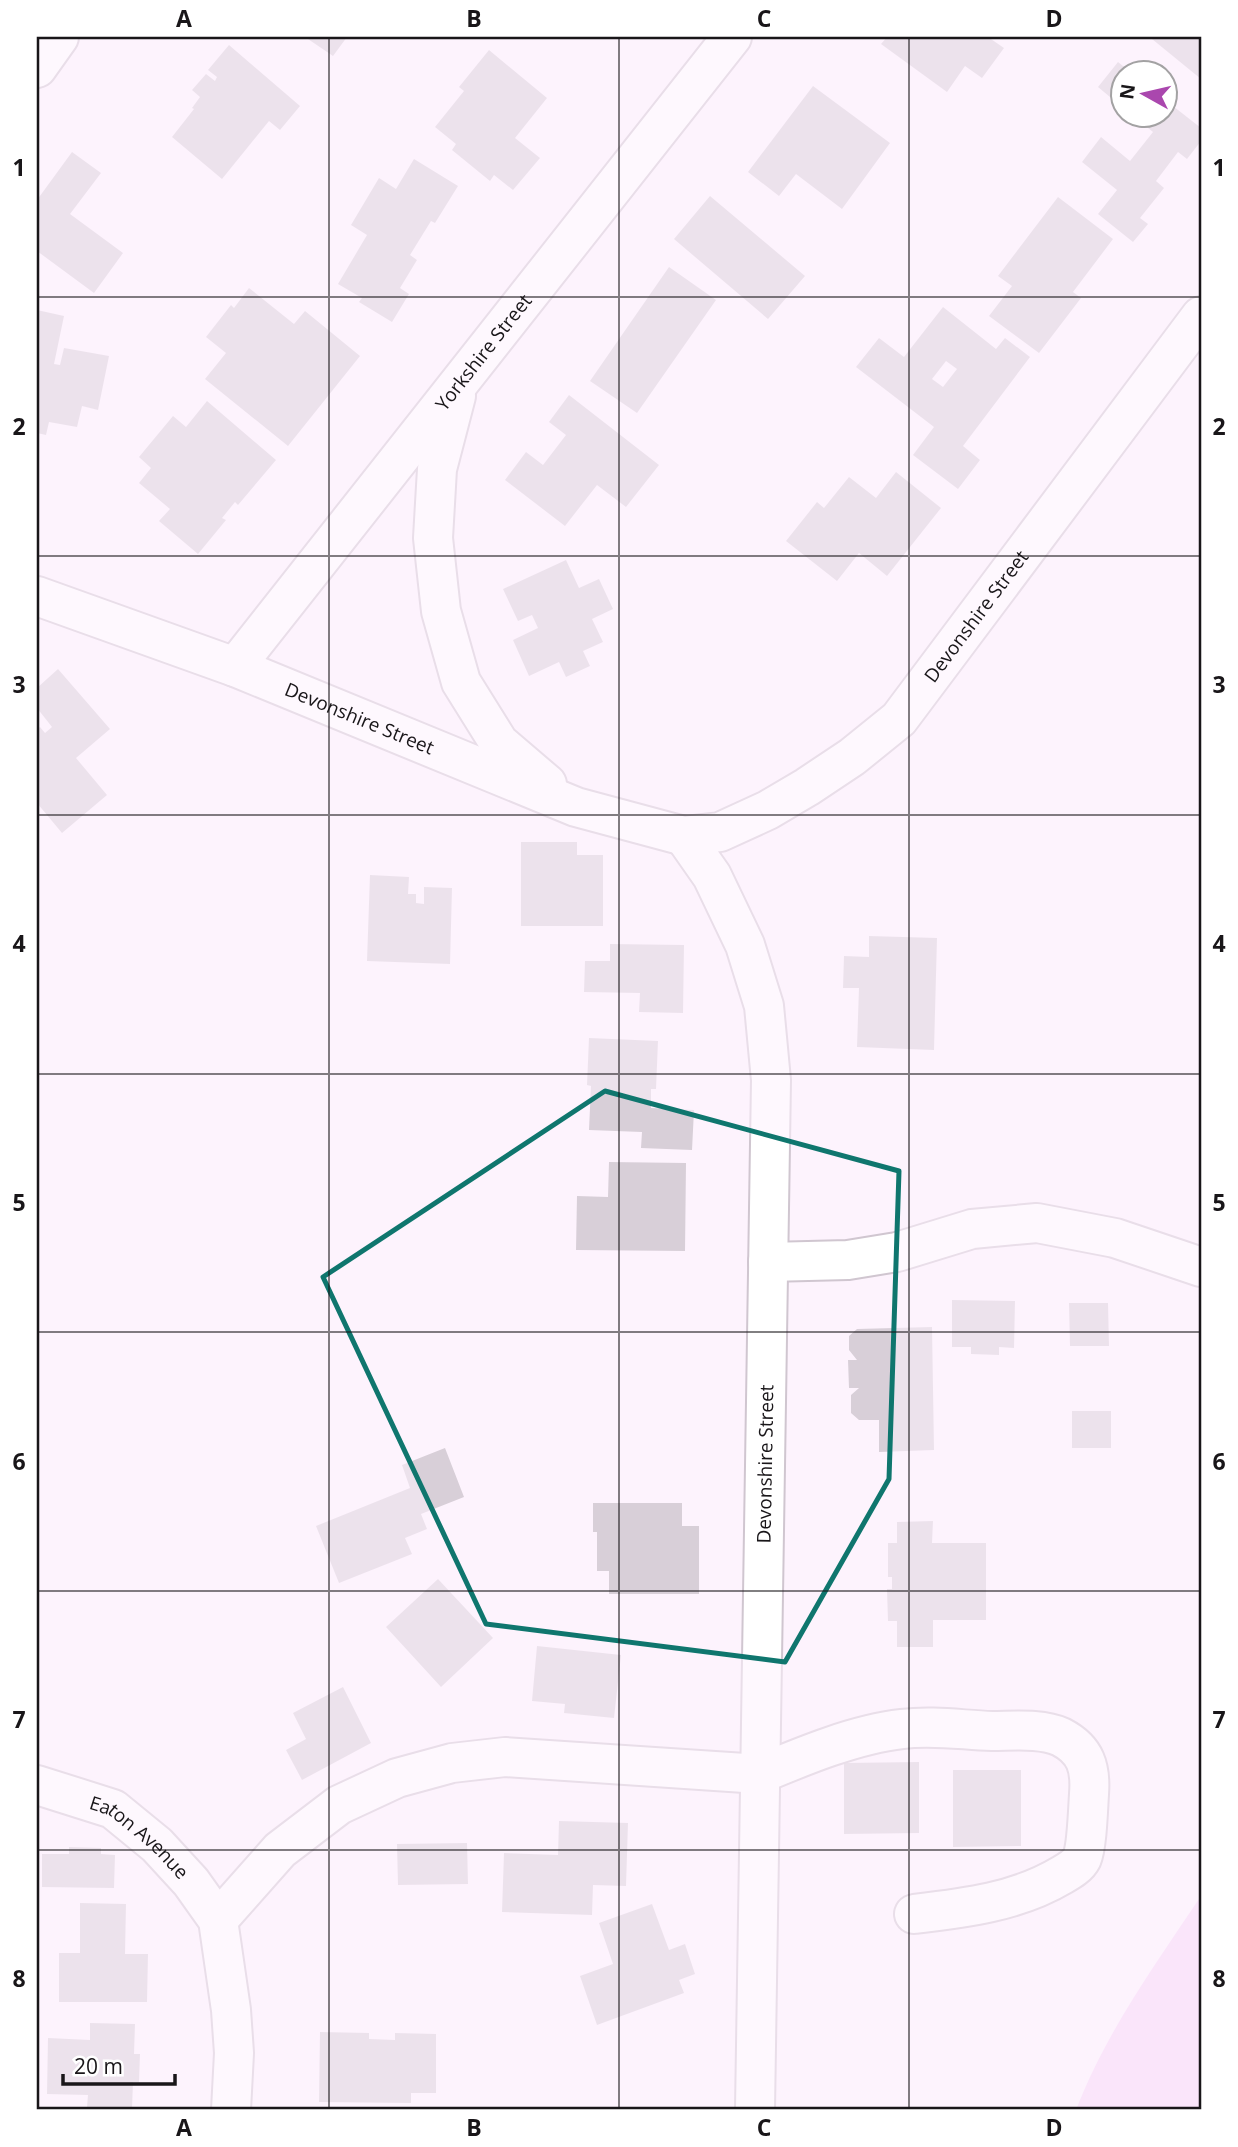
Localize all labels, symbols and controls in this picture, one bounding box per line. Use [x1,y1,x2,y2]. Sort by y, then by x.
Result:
text: A [176,2,192,34]
text: B [466,2,482,34]
text: C [757,2,771,34]
text: D [1045,2,1063,34]
north arrow [1108,60,1178,130]
text: N [1113,82,1141,101]
text: 1 [12,151,26,183]
text: 1 [1212,151,1226,183]
street label: Yorkshire Street [429,288,538,416]
text: 2 [12,410,26,442]
text: 2 [1212,410,1226,442]
street label: Devonshire Street [918,545,1034,688]
text: 3 [12,668,26,700]
text: 3 [1212,668,1226,700]
street label: Devonshire Street [281,676,438,760]
text: 4 [12,927,26,959]
text: 4 [1212,927,1226,959]
text: 5 [12,1186,26,1218]
text: 5 [1212,1186,1226,1218]
street label: Devonshire Street [751,1384,779,1544]
text: 6 [12,1445,26,1477]
text: 6 [1212,1445,1226,1477]
text: 7 [12,1703,26,1735]
text: 7 [1212,1703,1226,1735]
street label: Eaton Avenue [86,1789,195,1884]
text: 8 [12,1962,26,1994]
text: 8 [1212,1962,1226,1994]
scale bar [63,2042,175,2086]
text: 20 m [74,2052,123,2080]
text: A [176,2111,192,2143]
text: B [466,2111,482,2143]
text: C [757,2111,771,2143]
text: D [1045,2111,1063,2143]

